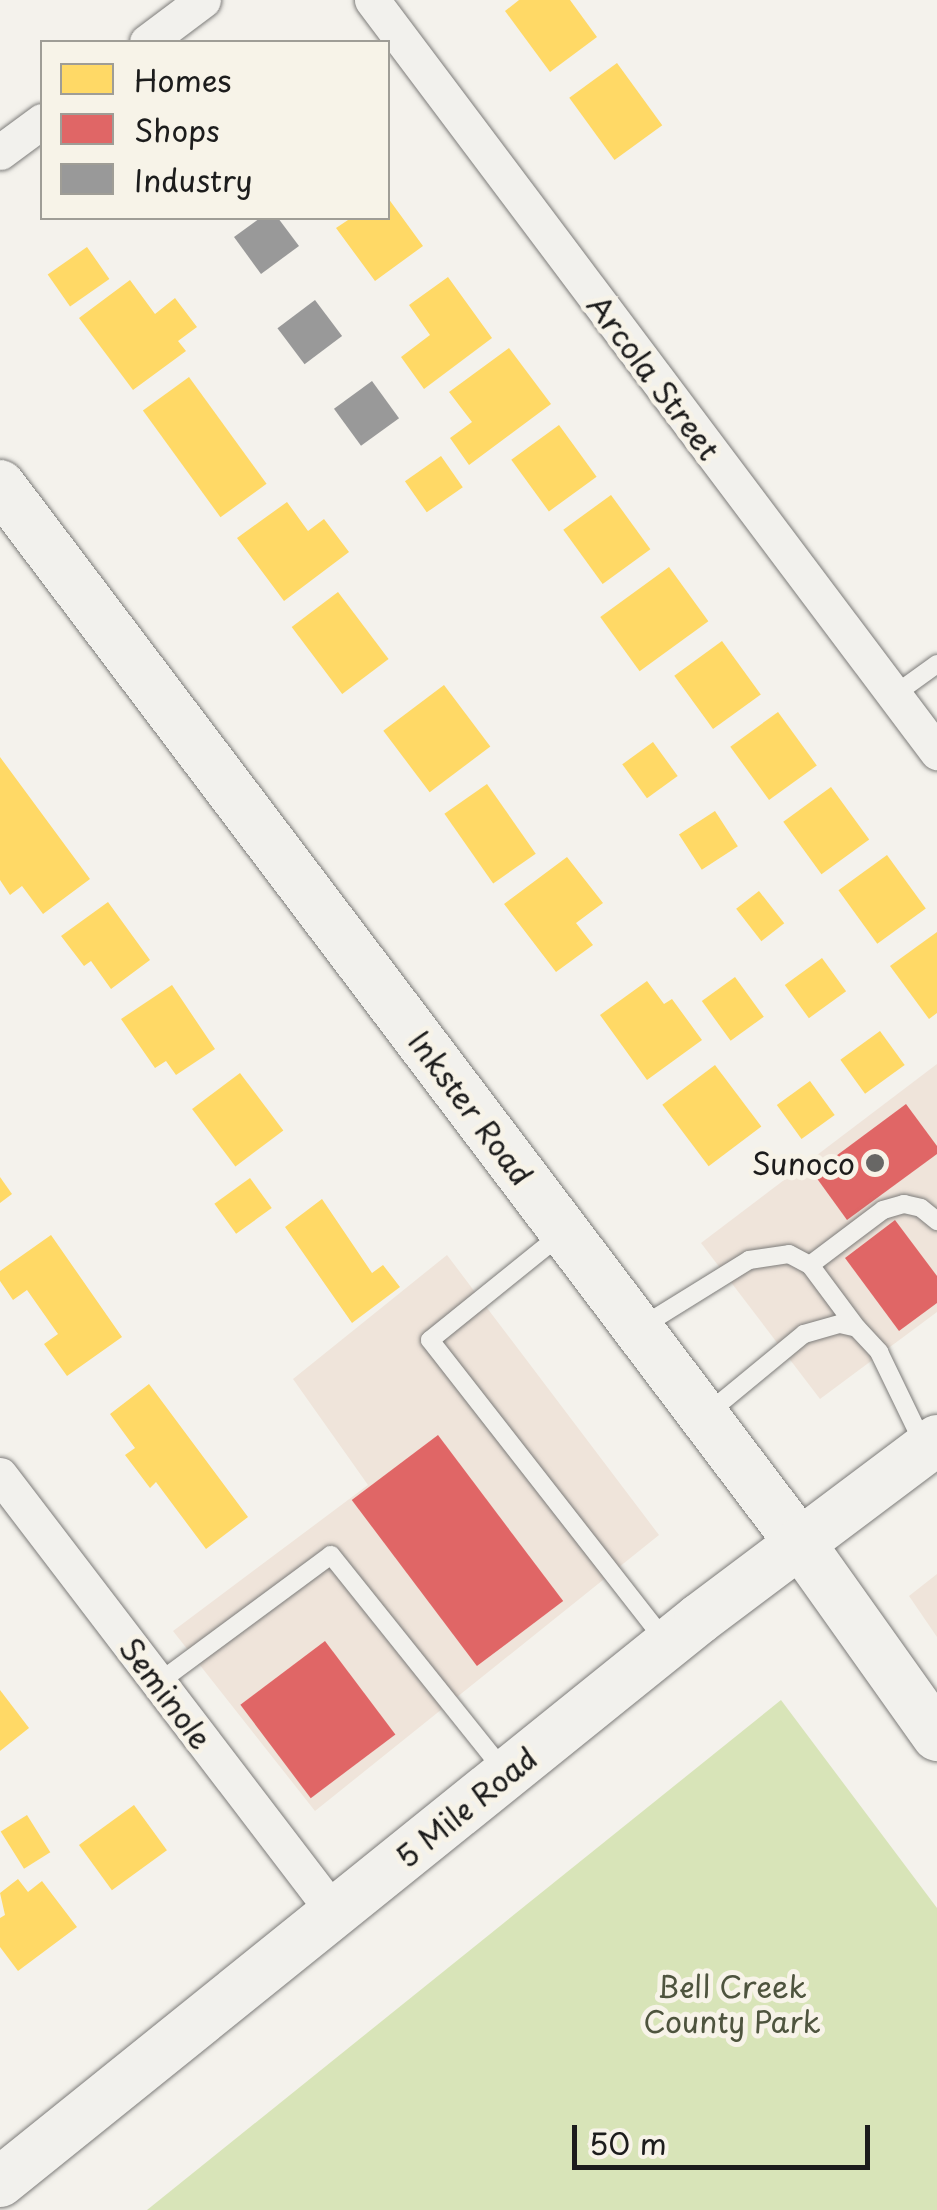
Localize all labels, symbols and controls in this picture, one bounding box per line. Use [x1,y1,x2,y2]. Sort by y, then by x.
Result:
legend [40,40,390,220]
text: Homes [134,57,231,102]
text: Shops [134,107,220,152]
text: Industry [134,157,253,202]
street label: Arcola Street [580,287,728,467]
street label: Inkster Road [401,1024,541,1192]
place label: Sunoco [752,1145,855,1181]
marker: Sunoco [864,1152,886,1174]
street label: Seminole [112,1630,220,1756]
street label: 5 Mile Road [387,1739,545,1875]
park label: Bell Creek County Park [642,1968,822,2038]
scale bar [577,2105,874,2167]
text: 50 m [589,2120,667,2165]

